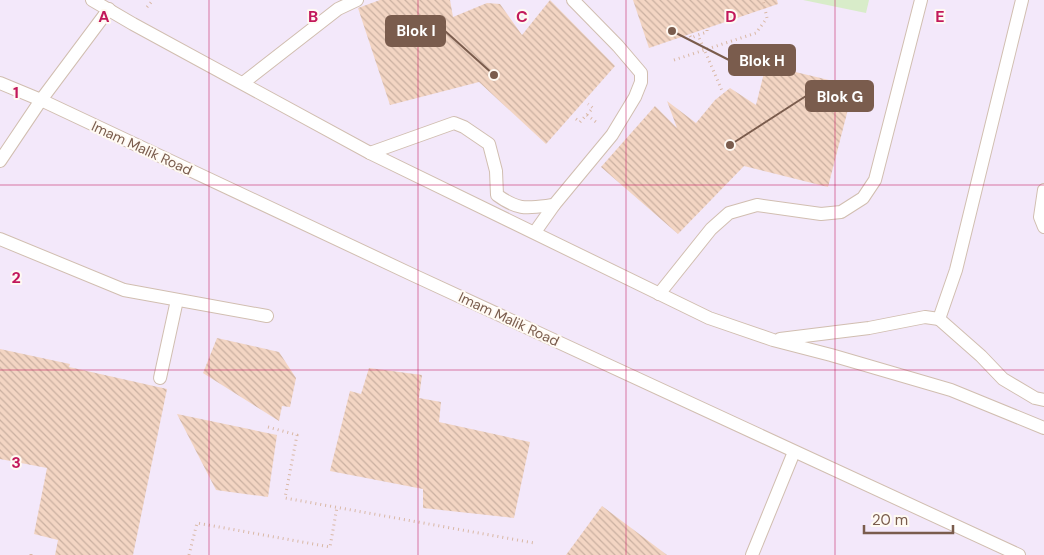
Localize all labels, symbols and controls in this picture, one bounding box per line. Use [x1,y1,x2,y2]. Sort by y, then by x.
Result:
text: A [98,6,110,27]
text: B [308,6,318,27]
text: C [516,6,528,27]
text: D [725,6,737,27]
text: E [935,6,945,27]
callout: Blok I [386,16,445,46]
text: Blok I [396,21,436,41]
callout: Blok H [729,45,795,75]
text: Blok H [739,51,785,71]
callout: Blok G [806,81,873,111]
text: 1 [13,82,19,103]
text: Blok G [817,87,863,107]
street label: Imam Malik Road [89,117,195,179]
text: 2 [11,267,21,288]
street label: Imam Malik Road [456,288,562,350]
text: 3 [11,452,21,473]
scale bar [864,502,953,534]
text: 20 m [872,510,908,530]

